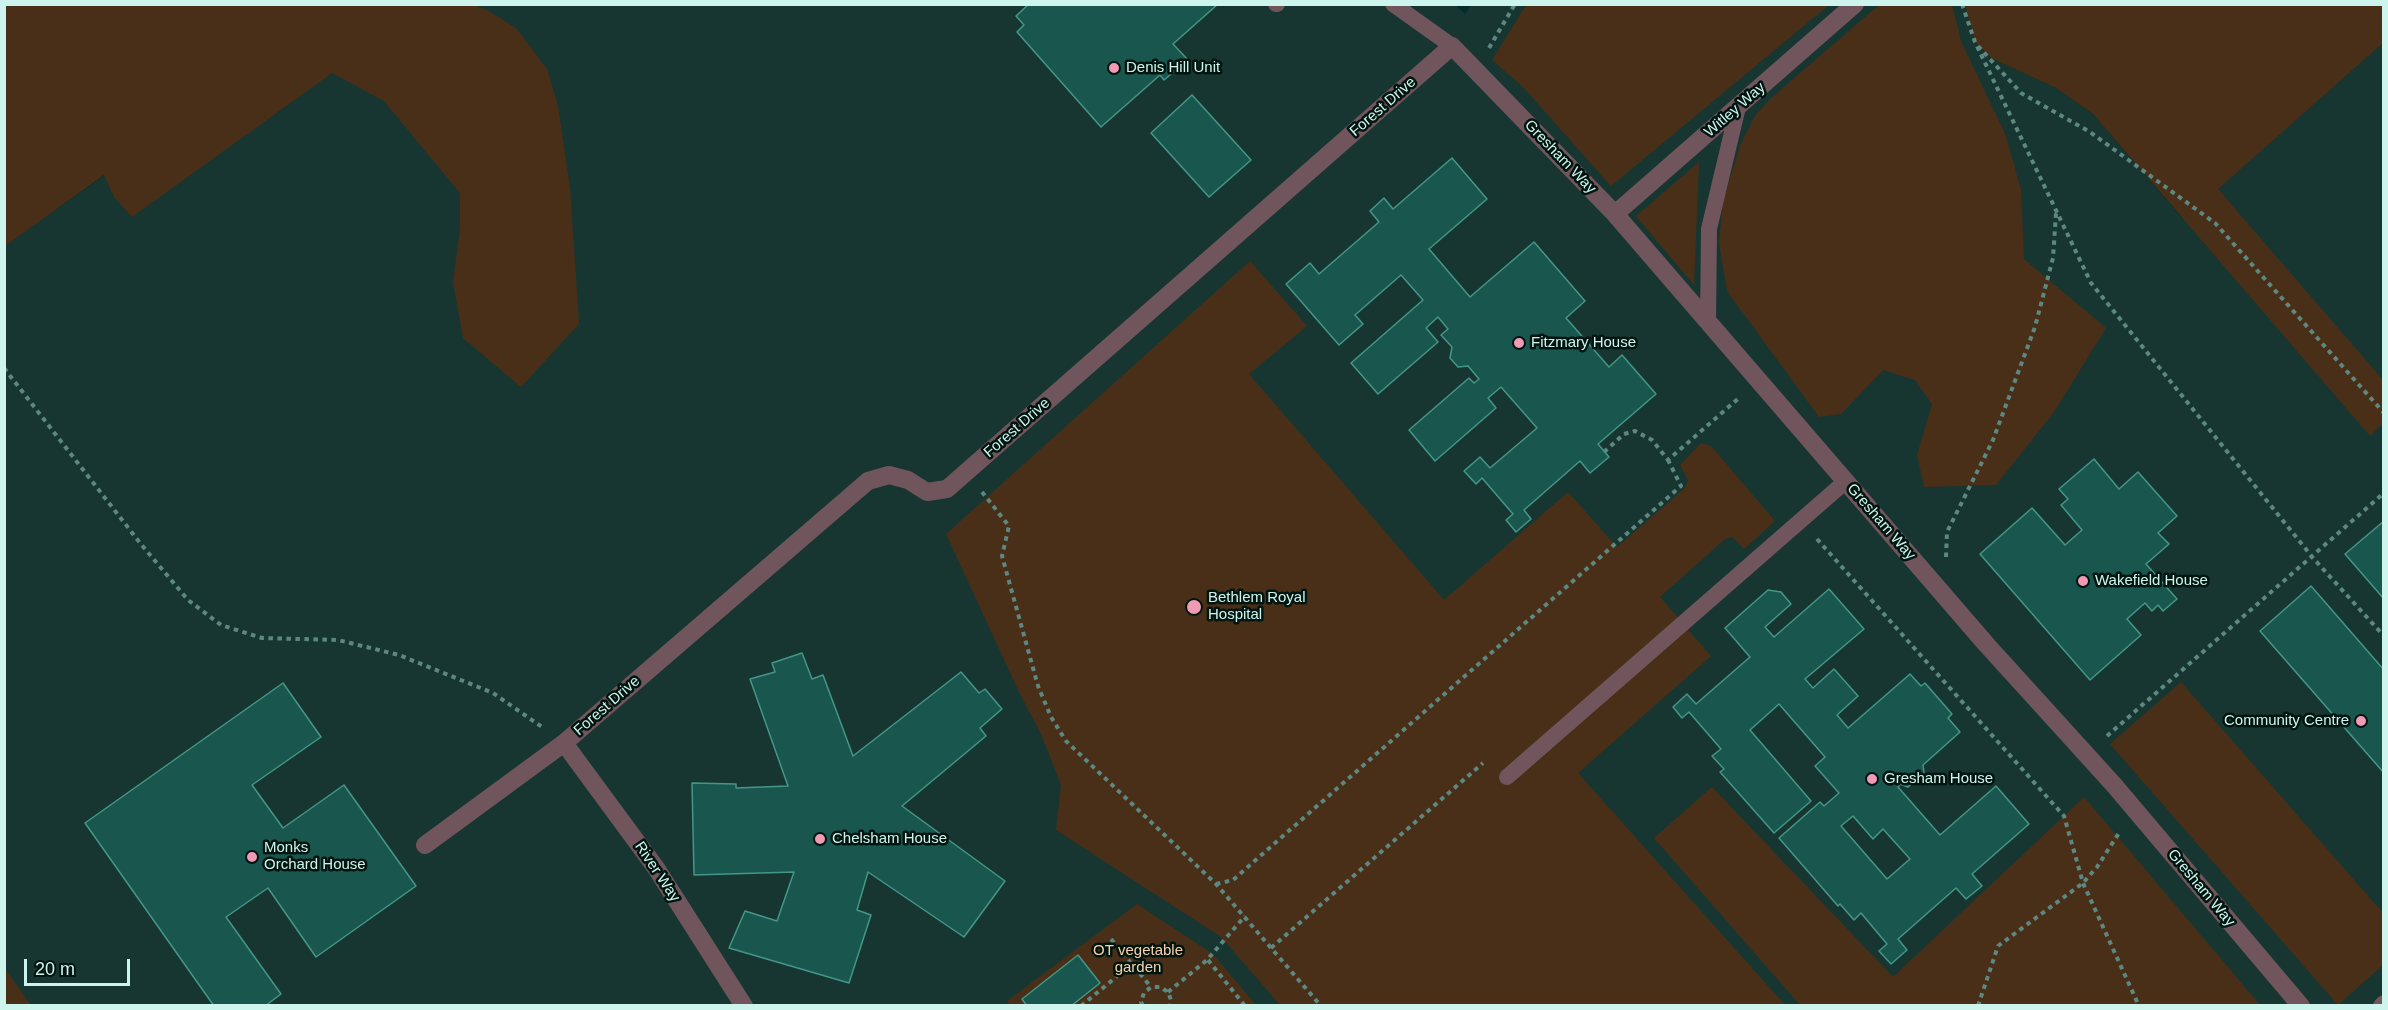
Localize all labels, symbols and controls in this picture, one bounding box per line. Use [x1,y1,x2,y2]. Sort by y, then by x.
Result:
place label: Denis Hill Unit [1126,59,1220,77]
marker: Denis Hill Unit [1107,61,1121,75]
street label: Forest Drive [1346,73,1420,141]
street label: Witley Way [1701,79,1769,141]
street label: Gresham Way [1520,116,1600,198]
place label: Fitzmary House [1531,334,1636,352]
marker: Fitzmary House [1512,336,1526,350]
street label: Forest Drive [980,394,1054,462]
street label: Gresham Way [1843,480,1919,564]
place label: Wakefield House [2095,572,2208,590]
marker: Wakefield House [2076,574,2090,588]
place label: Bethlem Royal Hospital [1208,589,1306,624]
marker: Bethlem Royal Hospital [1185,598,1203,616]
street label: Forest Drive [570,672,644,740]
place label: Community Centre [2224,712,2349,730]
marker: Community Centre [2354,714,2368,728]
place label: Gresham House [1884,770,1993,788]
marker: Gresham House [1865,772,1879,786]
place label: Chelsham House [832,830,947,848]
marker: Chelsham House [813,832,827,846]
place label: Monks Orchard House [264,839,366,874]
street label: River Way [630,839,684,905]
street label: Gresham Way [2163,846,2239,930]
marker: Monks Orchard House [245,850,259,864]
park label: OT vegetable garden [1093,942,1183,977]
scale bar [27,947,134,985]
text: 20 m [35,959,75,979]

